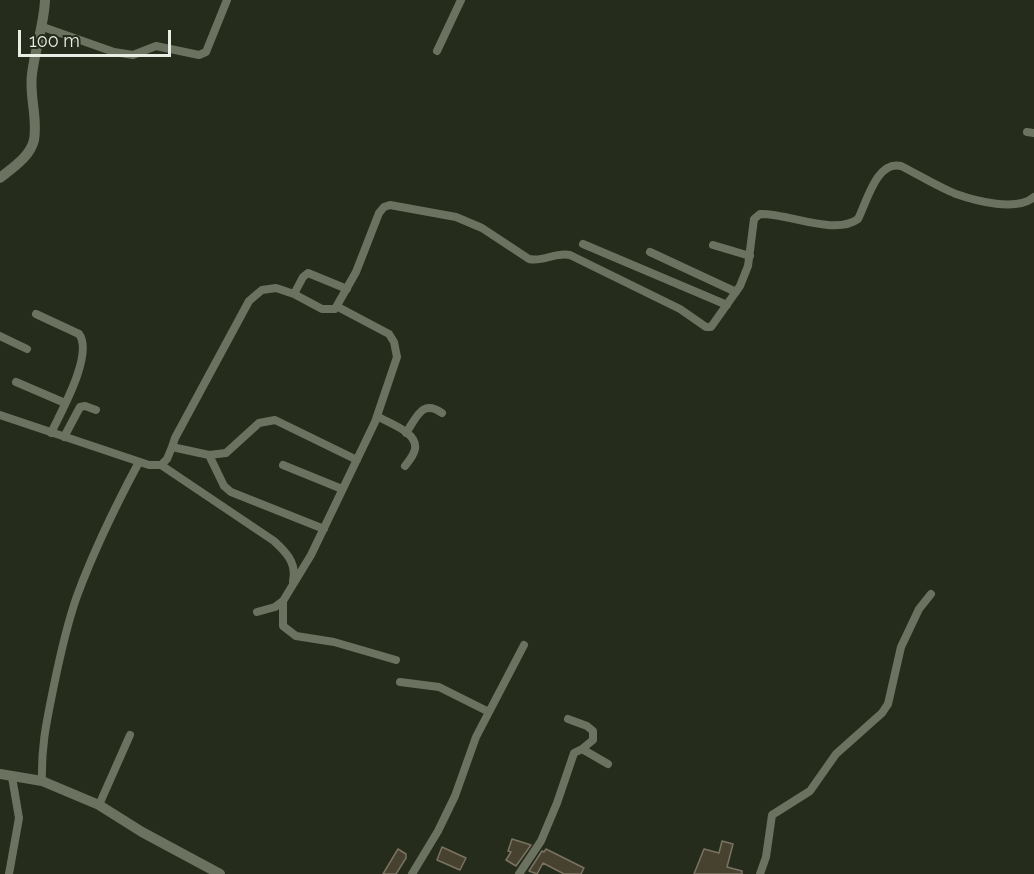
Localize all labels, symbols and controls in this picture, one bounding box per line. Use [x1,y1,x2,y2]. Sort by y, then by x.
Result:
scale bar [21,18,174,56]
text: 100 m [29,30,80,51]

